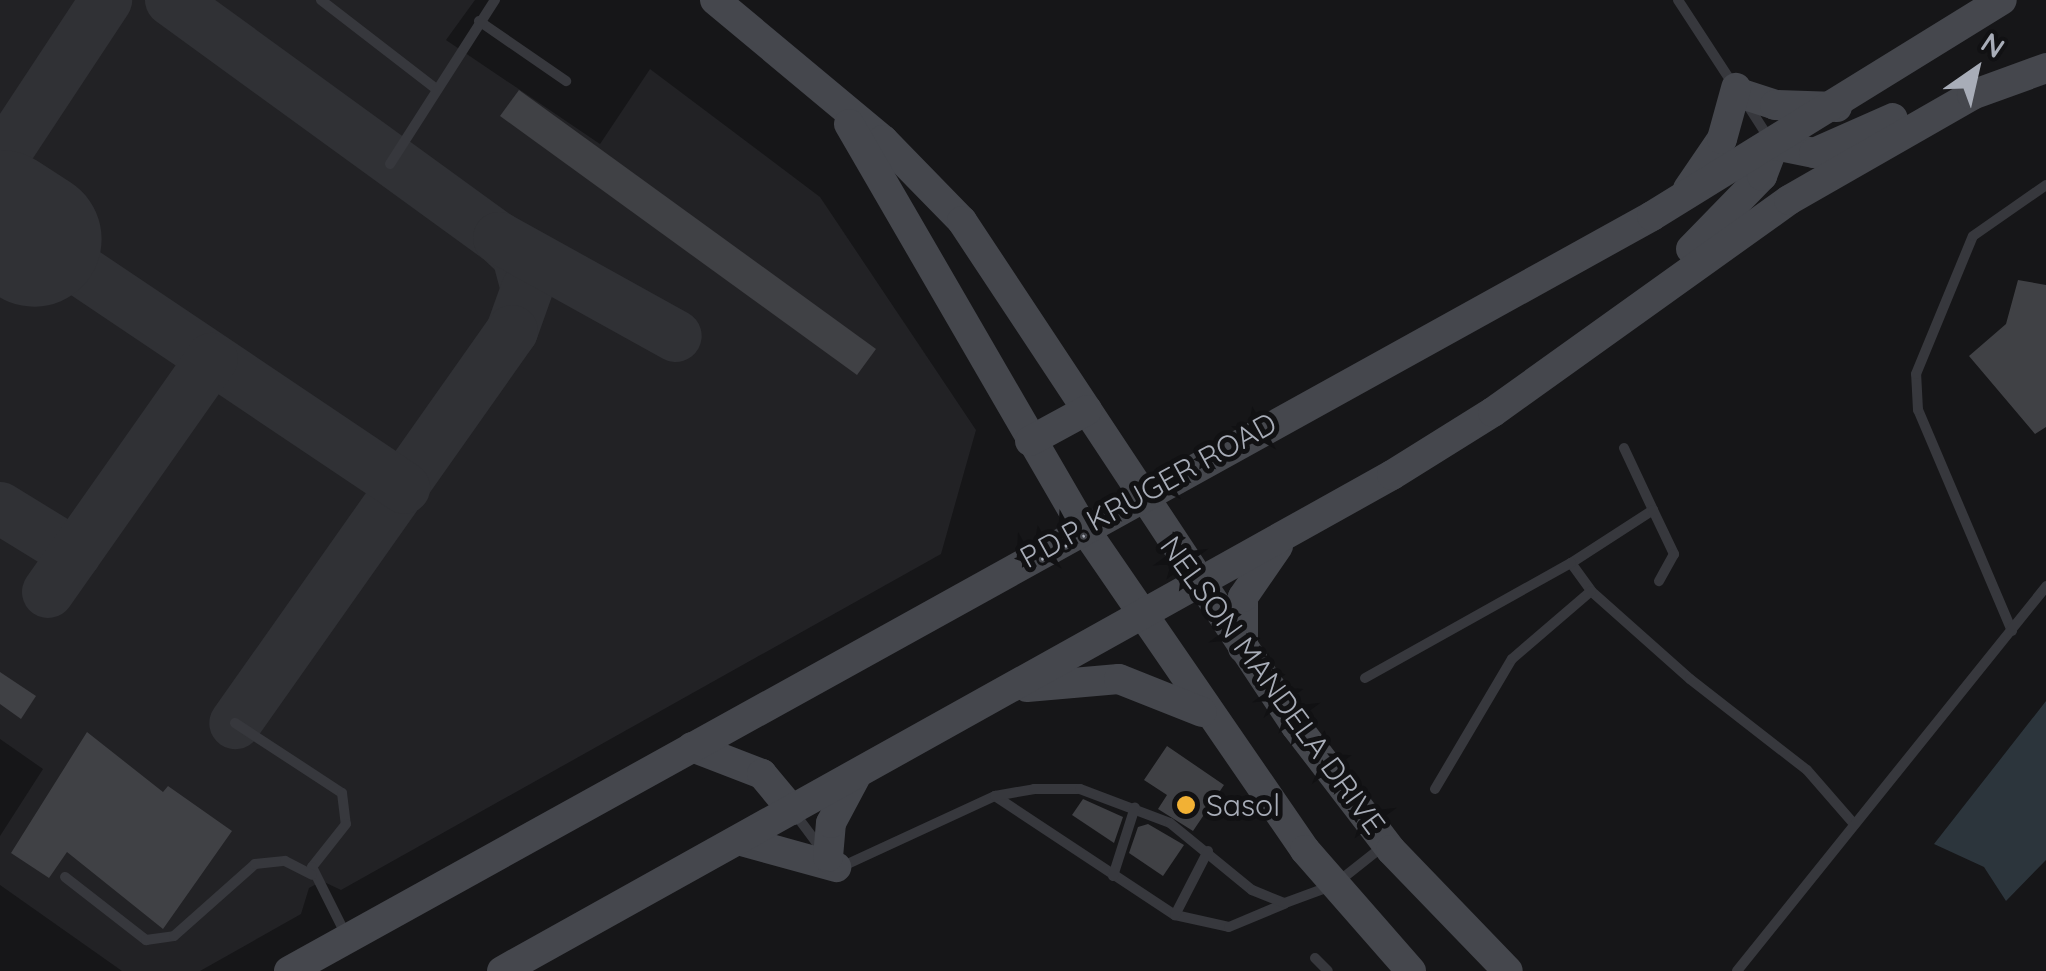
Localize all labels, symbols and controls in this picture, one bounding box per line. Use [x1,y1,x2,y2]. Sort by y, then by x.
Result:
north arrow [1926,20,2026,120]
text: N [1975,24,2011,65]
street label: P.D.P. KRUGER ROAD [1014,405,1282,575]
street label: NELSON MANDELA DRIVE [1153,529,1393,841]
place label: Sasol [1206,787,1280,823]
marker: Sasol [1175,794,1197,816]

